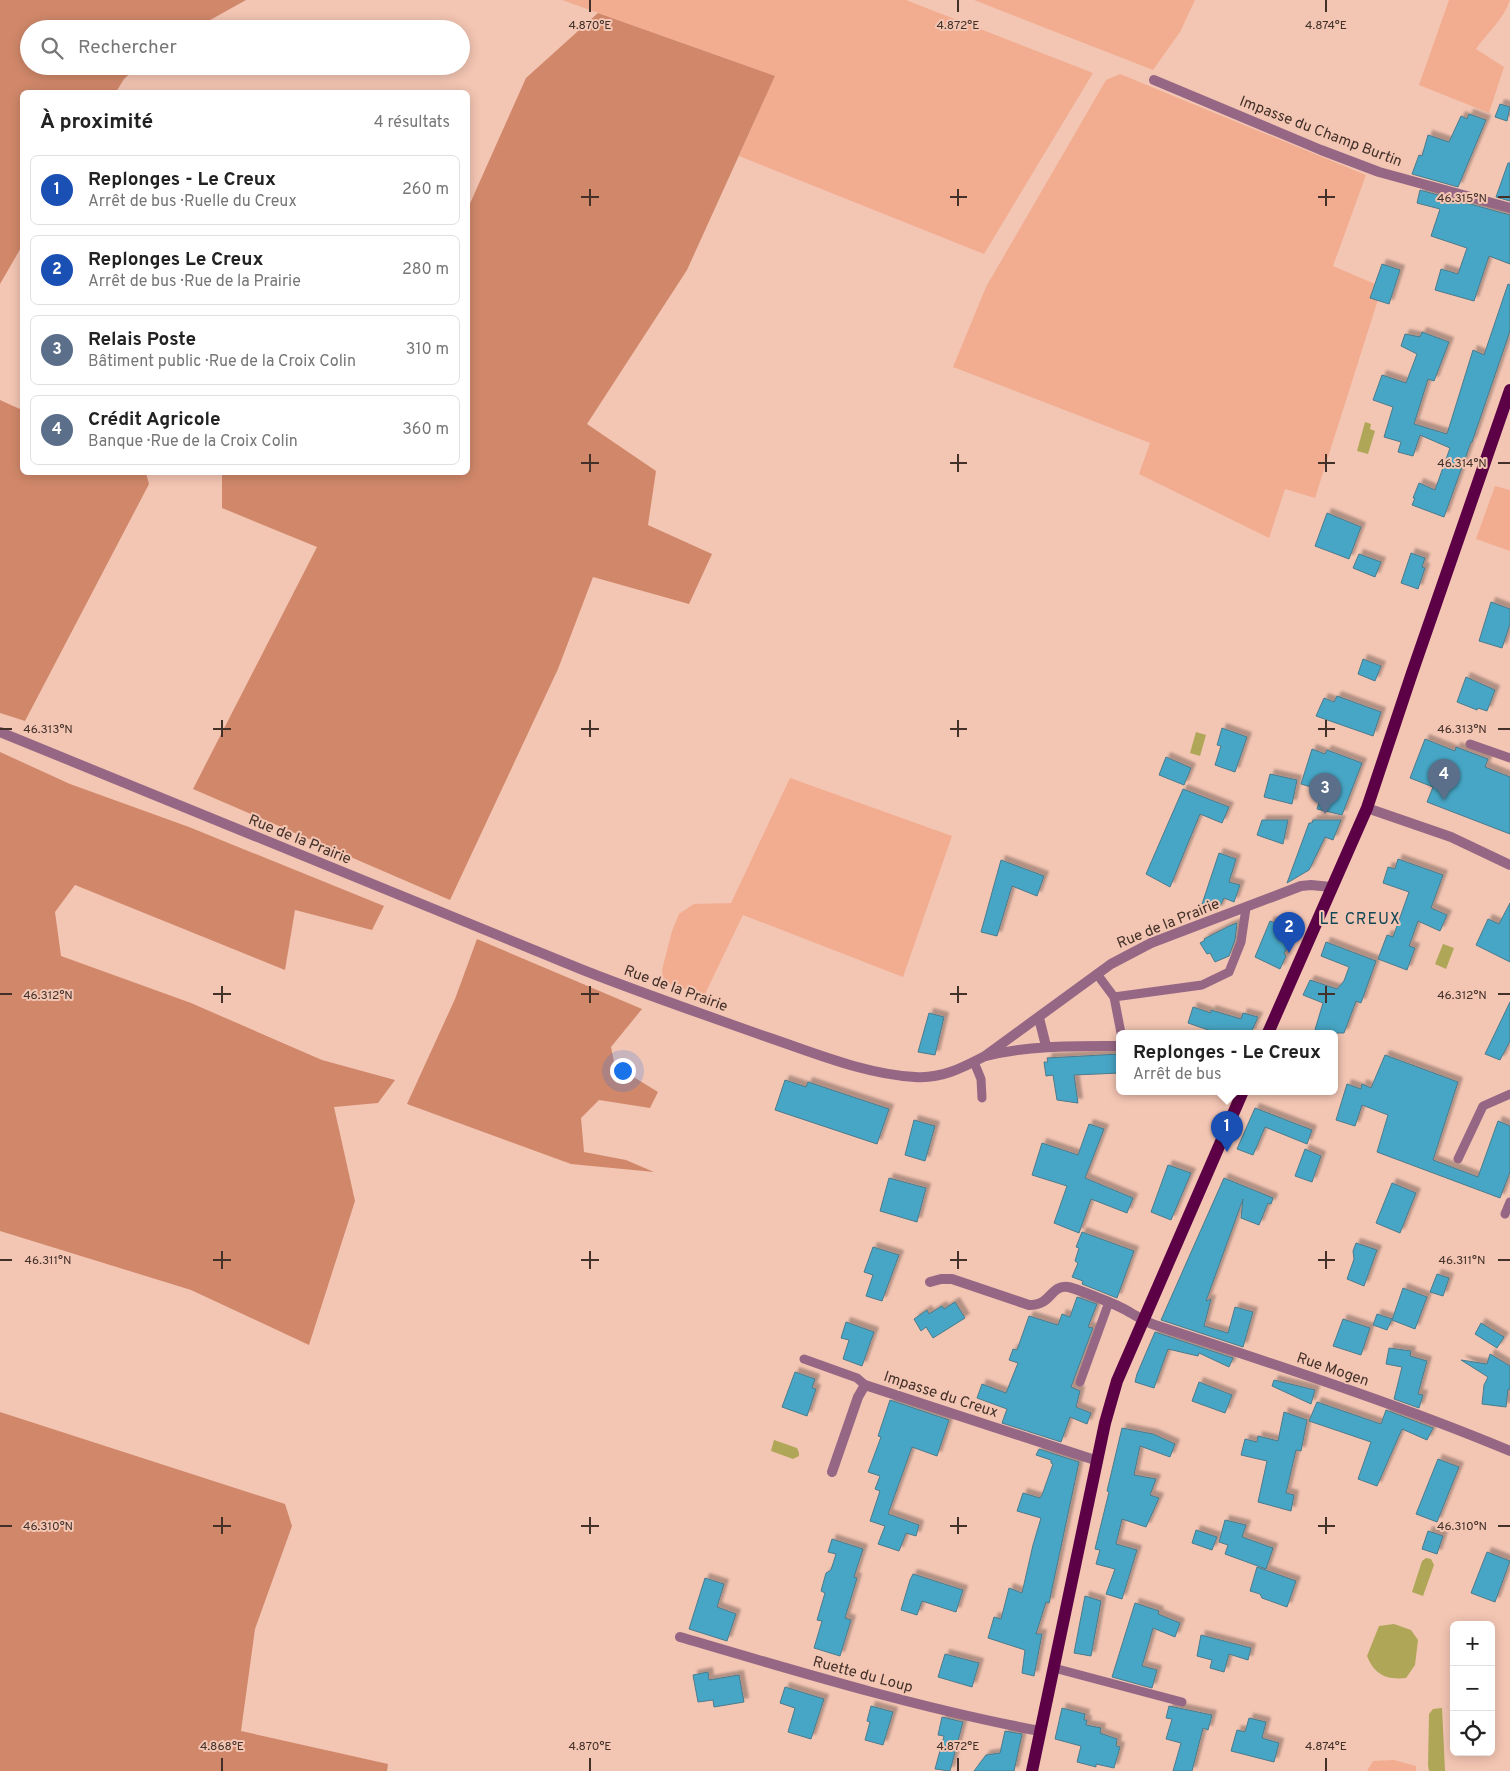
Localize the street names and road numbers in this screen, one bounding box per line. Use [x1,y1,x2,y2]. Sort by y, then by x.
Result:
street label: Impasse du Champ Burtin [1236,93,1405,172]
street label: Rue de la Prairie [245,811,354,870]
street label: Rue de la Prairie [1114,895,1223,954]
street label: Rue de la Prairie [621,962,730,1017]
street label: Rue Mogen [1294,1349,1371,1392]
street label: Impasse du Creux [881,1368,1000,1423]
street label: Ruette du Loup [811,1653,915,1698]

